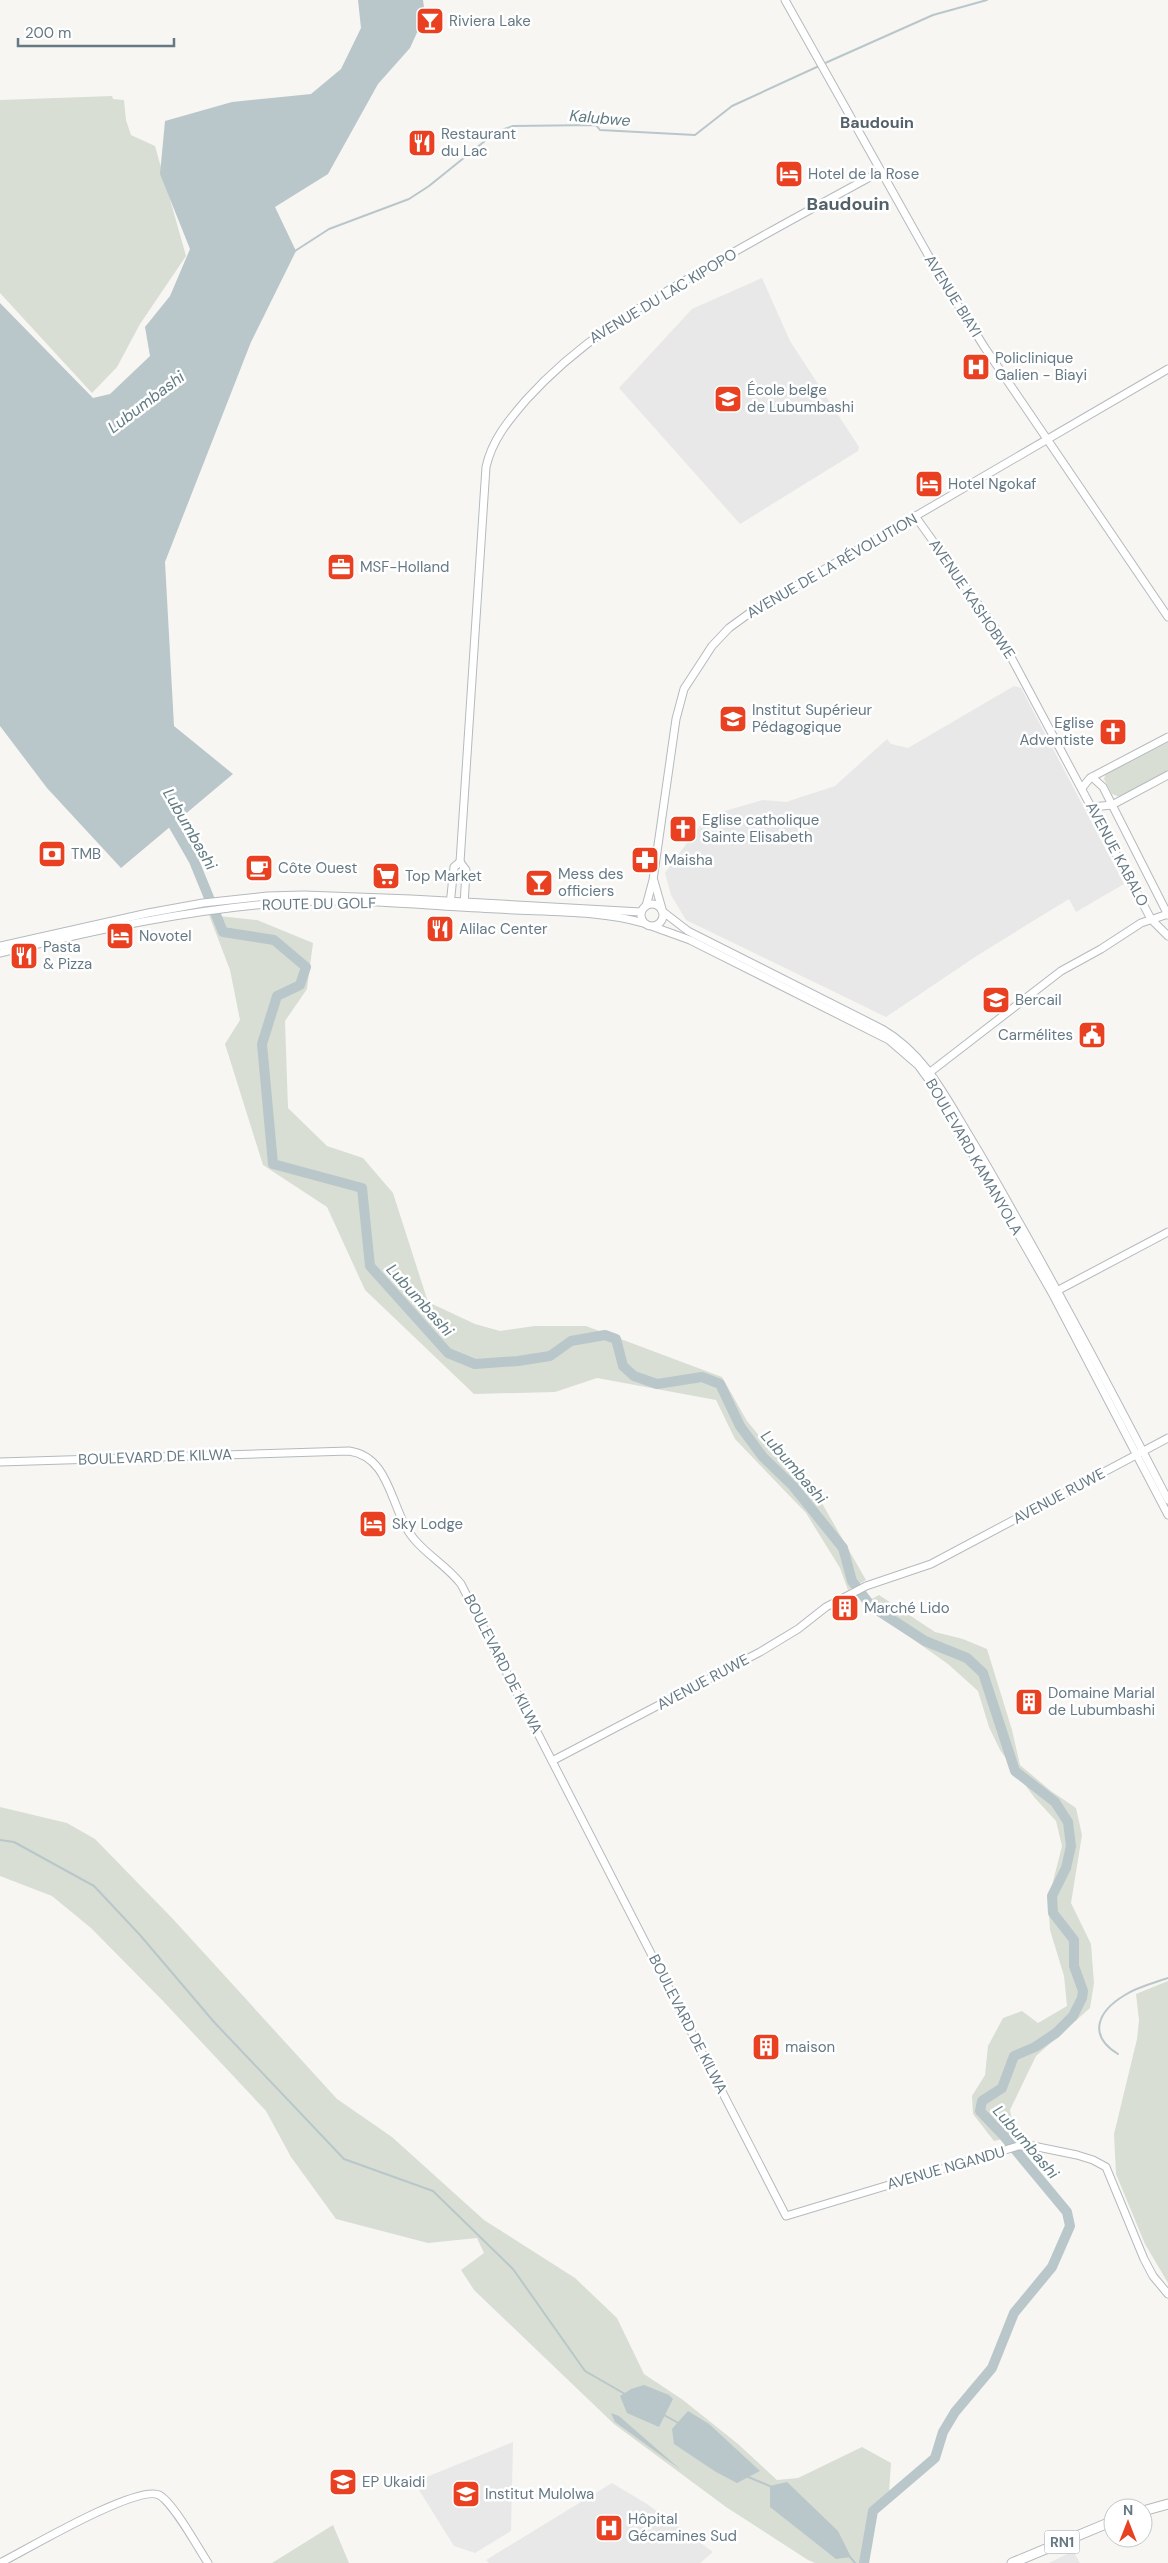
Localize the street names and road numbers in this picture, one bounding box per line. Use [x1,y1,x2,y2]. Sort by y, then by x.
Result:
street label: AVENUE DU LAC KIPOPO [586,244,740,348]
street label: AVENUE BIAYI [920,251,986,341]
street label: AVENUE DE LA RÉVOLUTION [743,509,921,623]
street label: AVENUE KASHOBWE [924,535,1020,663]
street label: AVENUE KABALO [1081,798,1153,910]
street label: ROUTE DU GOLF [262,893,376,915]
street label: BOULEVARD KAMANYOLA [921,1075,1027,1239]
street label: BOULEVARD DE KILWA [78,1444,232,1470]
street label: AVENUE RUWE [1010,1463,1108,1529]
street label: BOULEVARD DE KILWA [459,1591,547,1737]
street label: AVENUE RUWE [654,1649,752,1715]
street label: BOULEVARD DE KILWA [644,1951,732,2097]
street label: AVENUE NGANDU [885,2142,1007,2194]
road number: RN1 [1044,2530,1080,2554]

